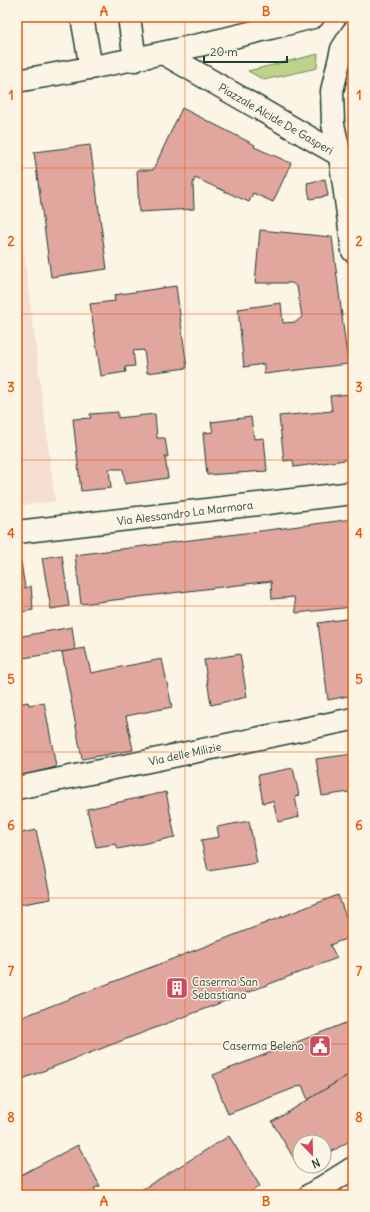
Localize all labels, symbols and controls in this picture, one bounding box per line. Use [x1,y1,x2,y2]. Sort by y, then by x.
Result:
text: A [100,3,109,20]
text: B [262,3,271,20]
scale bar [204,38,287,64]
text: 20 m [210,44,238,59]
street label: Piazzale Alcide De Gasperi [216,80,336,158]
text: 1 [8,87,14,104]
text: 1 [356,87,362,104]
text: 2 [7,233,15,250]
text: 2 [355,233,363,250]
text: 3 [7,379,15,396]
text: 3 [355,379,363,396]
street label: Via Alessandro La Marmora [116,498,254,528]
text: 4 [7,525,15,542]
text: 4 [355,525,363,542]
text: 5 [7,671,15,688]
text: 5 [355,671,363,688]
street label: Via delle Milizie [147,739,223,769]
text: 6 [7,817,15,834]
text: 6 [355,817,363,834]
text: 7 [8,963,15,980]
text: 7 [356,963,363,980]
building icon: Caserma San Sebastiano [164,975,190,1001]
place label: Caserma San Sebastiano [192,975,258,1002]
public building icon: Caserma Beleno [307,1033,333,1059]
place label: Caserma Beleno [223,1039,304,1053]
text: 8 [7,1109,15,1126]
text: 8 [355,1109,363,1126]
north arrow [292,1134,332,1174]
text: N [310,1155,322,1171]
text: A [100,1193,109,1210]
text: B [262,1193,271,1210]

